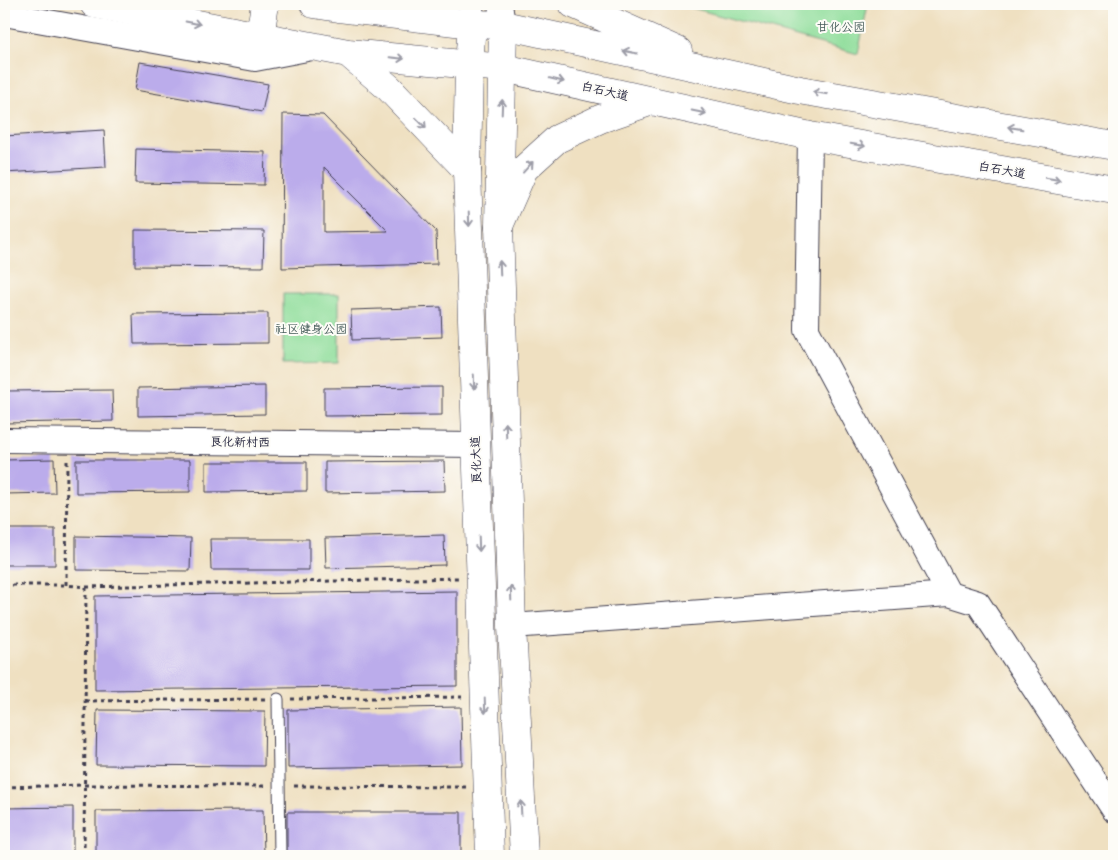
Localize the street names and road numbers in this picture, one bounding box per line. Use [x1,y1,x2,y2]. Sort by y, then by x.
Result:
street label: 白石大道 [580,79,630,104]
street label: 白石大道 [977,159,1027,182]
street label: 良化新村西 [210,434,270,451]
street label: 良化大道 [468,436,485,484]

